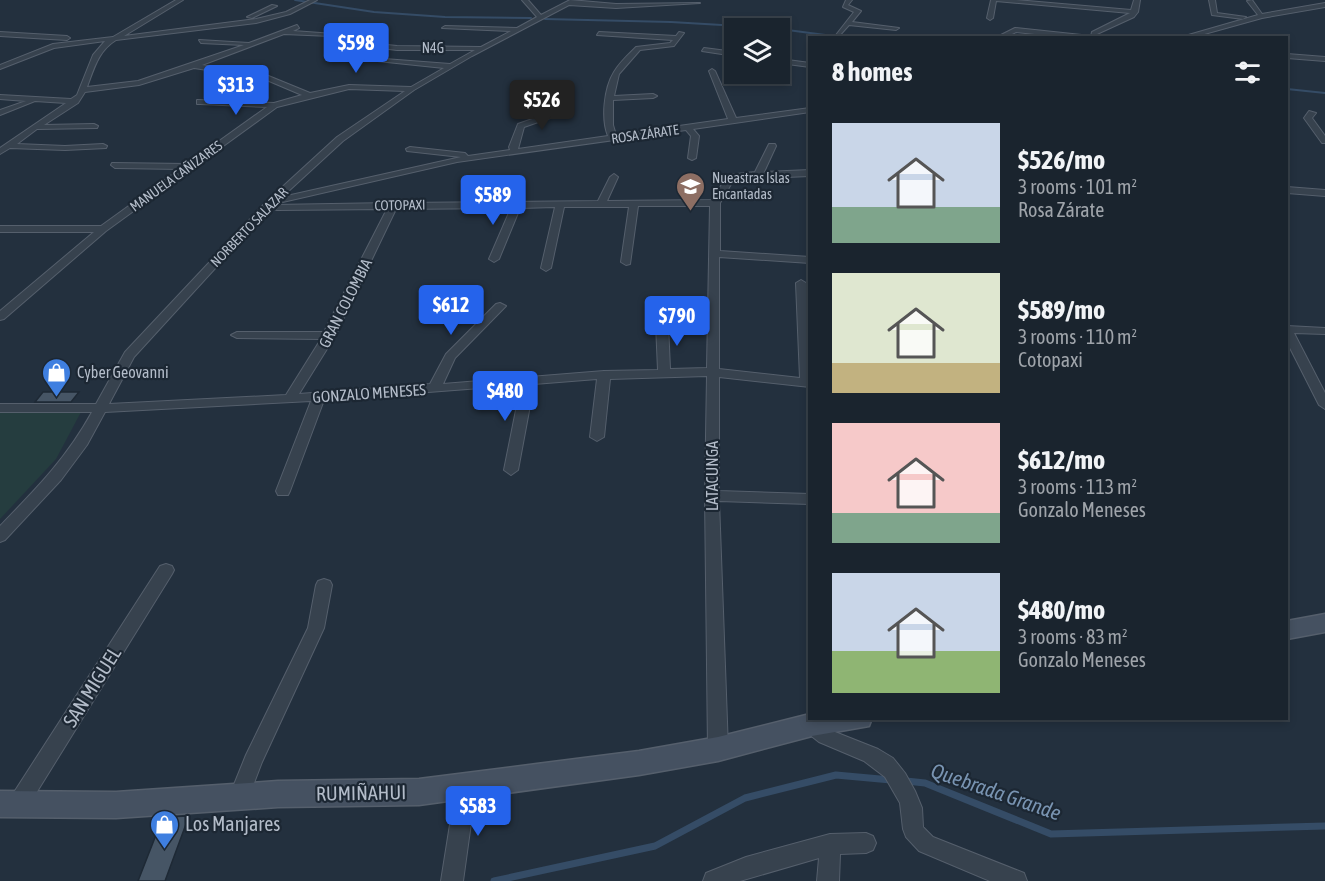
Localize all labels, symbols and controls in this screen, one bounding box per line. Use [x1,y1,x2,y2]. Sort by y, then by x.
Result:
map controls [724,18,790,84]
button: layers [724,18,790,84]
pin: $598 [320,23,392,74]
text: $598 [338,31,374,54]
street label: N4G [422,40,444,56]
icon: filters [1231,56,1264,89]
text: 8 homes [832,57,912,87]
pin: $313 [200,65,272,116]
text: $313 [218,73,254,96]
pin: $526 [506,80,578,131]
text: $526 [524,88,560,111]
street label: ROSA ZÁRATE [610,121,680,147]
street label: MANUELA CAÑIZARES [127,137,225,215]
text: $526/mo [1018,145,1105,175]
icon: home [880,147,952,219]
school or university icon: Nueastras Islas Encantadas [675,170,707,212]
place label: Nueastras Islas Encantadas [712,170,790,202]
pin: $589 [457,175,529,226]
text: 3 rooms · 101 m² [1018,175,1137,198]
text: $589 [475,183,511,206]
street label: NORBERTO SALAZAR [207,184,291,270]
street label: COTOPAXI [374,197,426,213]
text: Rosa Zárate [1018,198,1104,221]
street label: GRAN COLOMBIA [315,255,375,351]
pin: $612 [415,285,487,336]
text: $612 [433,293,469,316]
text: $589/mo [1018,295,1105,325]
pin: $790 [641,296,713,347]
icon: home [880,297,952,369]
text: $790 [659,304,695,327]
text: 3 rooms · 110 m² [1018,325,1137,348]
text: Cotopaxi [1018,348,1083,371]
shop icon: Cyber Geovanni [40,356,72,398]
place label: Cyber Geovanni [77,363,169,382]
pin: $480 [469,371,541,422]
text: $480 [487,379,523,402]
street label: GONZALO MENESES [312,380,427,406]
street label: LATACUNGA [703,441,721,511]
text: $612/mo [1018,445,1105,475]
icon: home [880,447,952,519]
text: 3 rooms · 113 m² [1018,475,1137,498]
text: Gonzalo Meneses [1018,498,1146,521]
text: $480/mo [1018,595,1105,625]
icon: home [880,597,952,669]
text: 3 rooms · 83 m² [1018,625,1128,648]
street label: SAN MIGUEL [58,642,125,731]
text: Gonzalo Meneses [1018,648,1146,671]
water label: Quebrada Grande [928,758,1065,825]
street label: RUMIÑAHUI [316,780,406,805]
pin: $583 [442,786,514,837]
text: $583 [460,794,496,817]
shop icon: Los Manjares [148,808,180,850]
place label: Los Manjares [185,812,280,835]

